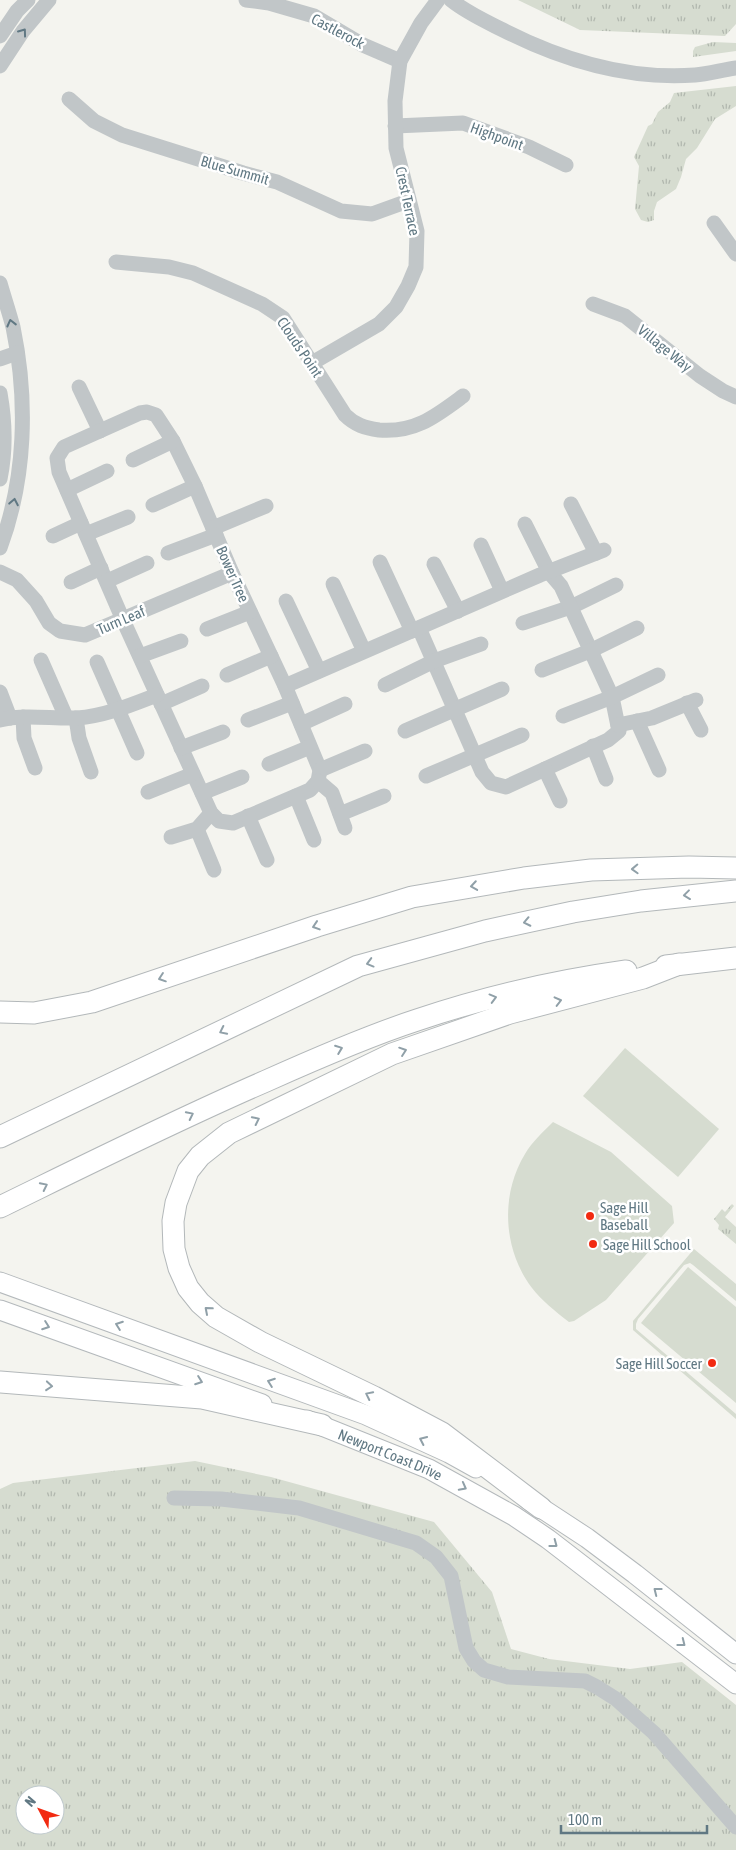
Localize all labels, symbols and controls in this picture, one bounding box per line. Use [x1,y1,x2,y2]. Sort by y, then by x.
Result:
street label: Castlerock [309,10,368,52]
one-way arrow [17,28,26,38]
street label: Highpoint [468,119,526,153]
street label: Blue Summit [199,152,271,188]
street label: Crest Terrace [392,165,424,237]
street label: Clouds Point [274,314,326,380]
one-way arrow [7,320,17,328]
street label: Village Way [635,321,695,375]
one-way arrow [8,497,19,506]
street label: Bower Tree [213,543,253,605]
street label: Turn Leaf [94,602,148,638]
one-way arrow [631,863,639,874]
one-way arrow [469,881,478,891]
one-way arrow [683,889,691,900]
one-way arrow [523,916,532,927]
one-way arrow [313,921,321,931]
one-way arrow [367,957,375,967]
one-way arrow [159,972,167,982]
one-way arrow [488,993,497,1004]
one-way arrow [553,996,562,1007]
one-way arrow [219,1025,228,1035]
one-way arrow [334,1045,342,1055]
one-way arrow [398,1046,407,1056]
one-way arrow [185,1111,194,1121]
one-way arrow [251,1115,260,1126]
one-way arrow [39,1182,48,1192]
place label: Sage Hill Baseball [600,1199,648,1233]
marker: Sage Hill Baseball [584,1210,596,1222]
place label: Sage Hill School [603,1236,691,1253]
marker: Sage Hill School [587,1238,599,1250]
one-way arrow [204,1307,213,1316]
one-way arrow [41,1320,50,1330]
one-way arrow [115,1321,124,1332]
place label: Sage Hill Soccer [616,1355,703,1372]
marker: Sage Hill Soccer [706,1357,718,1369]
one-way arrow [194,1375,203,1385]
one-way arrow [268,1378,276,1388]
one-way arrow [45,1380,53,1391]
one-way arrow [366,1391,375,1401]
street label: Newport Coast Drive [336,1425,446,1483]
one-way arrow [419,1436,428,1447]
one-way arrow [458,1480,467,1490]
one-way arrow [548,1538,557,1546]
one-way arrow [654,1588,663,1596]
one-way arrow [676,1638,685,1646]
north arrow [15,1785,65,1835]
text: N [21,1793,39,1810]
scale bar [561,1802,707,1834]
text: 100 m [568,1811,602,1828]

